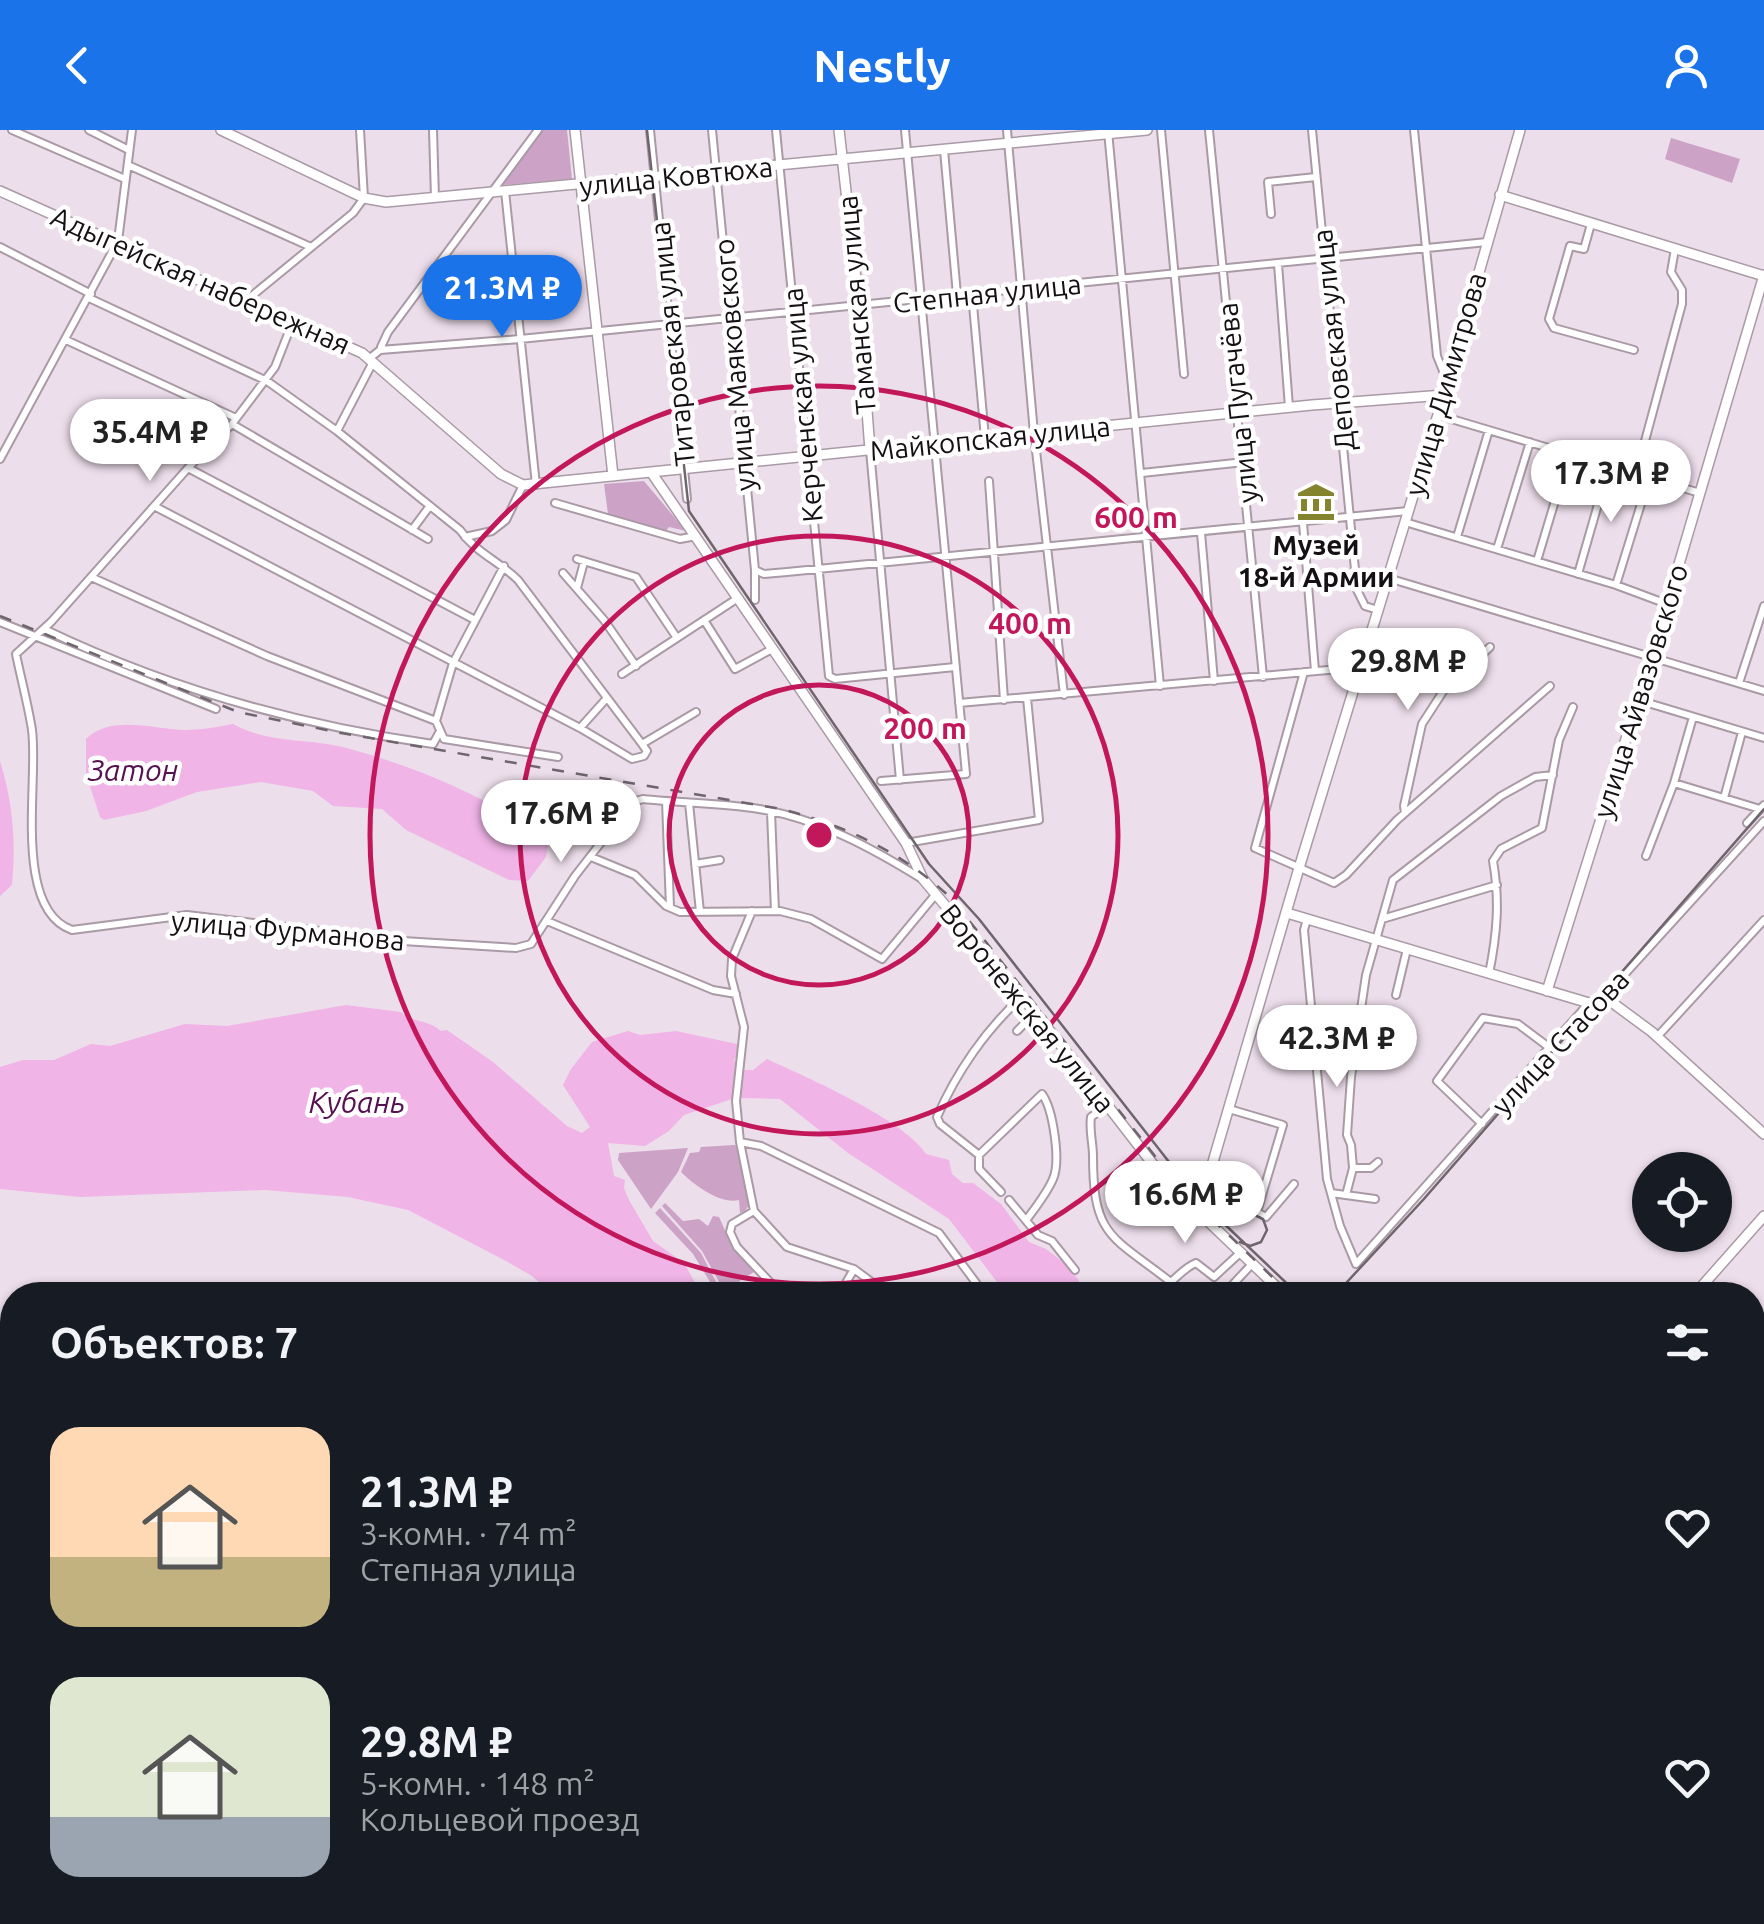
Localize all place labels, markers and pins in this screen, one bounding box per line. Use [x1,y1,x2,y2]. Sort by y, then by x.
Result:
pin: 21.3M ₽ [410,255,594,340]
pin: 35.4M ₽ [58,399,242,484]
pin: 17.3M ₽ [1519,440,1703,525]
museum icon: Музей 18-й Армии [1295,481,1337,523]
place label: Музей 18-й Армии [1238,529,1394,592]
pin: 29.8M ₽ [1316,628,1500,713]
pin: 17.6M ₽ [469,780,653,865]
centre of rings [801,817,837,853]
pin: 42.3M ₽ [1245,1005,1429,1090]
pin: 16.6M ₽ [1093,1161,1277,1246]

